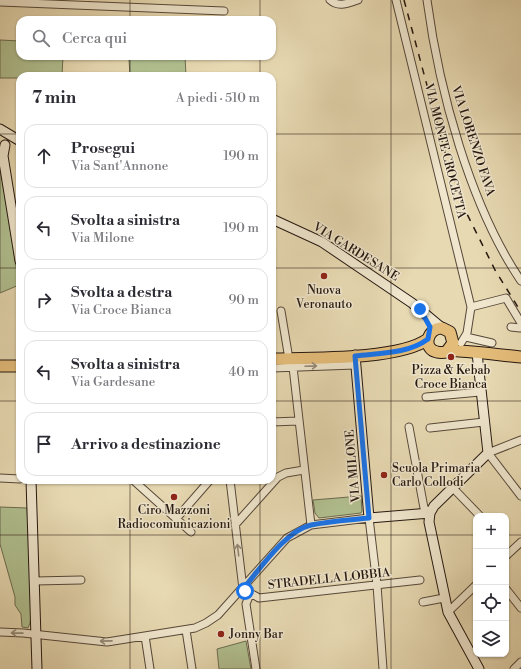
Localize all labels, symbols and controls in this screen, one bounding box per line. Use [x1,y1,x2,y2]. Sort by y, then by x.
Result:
search box [16,16,276,60]
icon: search [30,27,52,49]
text: Cerca qui [62,29,127,48]
street label: VIA MONTE CROCETTA [421,81,469,221]
street label: VIA LORENZO FAVA [448,83,498,199]
text: 7 min [32,87,76,109]
text: A piedi · 510 m [176,90,260,106]
text: Prosegui [71,139,135,158]
icon: ahead [33,145,55,167]
text: 190 m [223,148,259,164]
text: Via Sant'Annone [71,158,168,174]
text: Svolta a sinistra [71,211,180,230]
icon: left [33,217,55,239]
street label: VIA GARDESANE [309,219,402,284]
text: 190 m [223,220,259,236]
text: Via Milone [71,230,134,246]
marker: Nuova Veronauto [319,271,329,281]
text: Svolta a destra [71,283,172,302]
place label: Nuova Veronauto [295,283,352,312]
icon: right [33,289,55,311]
text: 90 m [228,292,259,308]
route end [411,300,429,318]
text: Via Croce Bianca [71,302,172,318]
marker: Pizza & Kebab Croce Bianca [446,352,456,362]
text: Svolta a sinistra [71,355,180,374]
icon: left [33,361,55,383]
one-way arrow [304,362,317,370]
place label: Pizza & Kebab Croce Bianca [412,363,491,392]
text: 40 m [229,364,259,380]
text: Via Gardesane [71,374,155,390]
street label: VIA MILONE [342,429,364,504]
icon: arrive [33,433,55,455]
text: Arrivo a destinazione [71,435,221,454]
place label: Scuola Primaria Carlo Collodi [392,461,481,490]
marker: Scuola Primaria Carlo Collodi [379,470,389,480]
marker: Ciro Mazzoni Radiocomunicazioni [169,492,179,502]
place label: Ciro Mazzoni Radiocomunicazioni [117,503,231,532]
map controls [473,513,509,657]
button: + [473,513,509,549]
one-way arrow [234,544,242,557]
button: − [473,549,509,585]
street label: STRADELLA LOBBIA [267,565,392,593]
route start [236,582,254,600]
button: locate [473,585,509,621]
button: layers [473,621,509,657]
place label: Jonny Bar [228,627,283,642]
one-way arrow [11,629,24,637]
marker: Jonny Bar [216,629,226,639]
one-way arrow [100,637,113,645]

